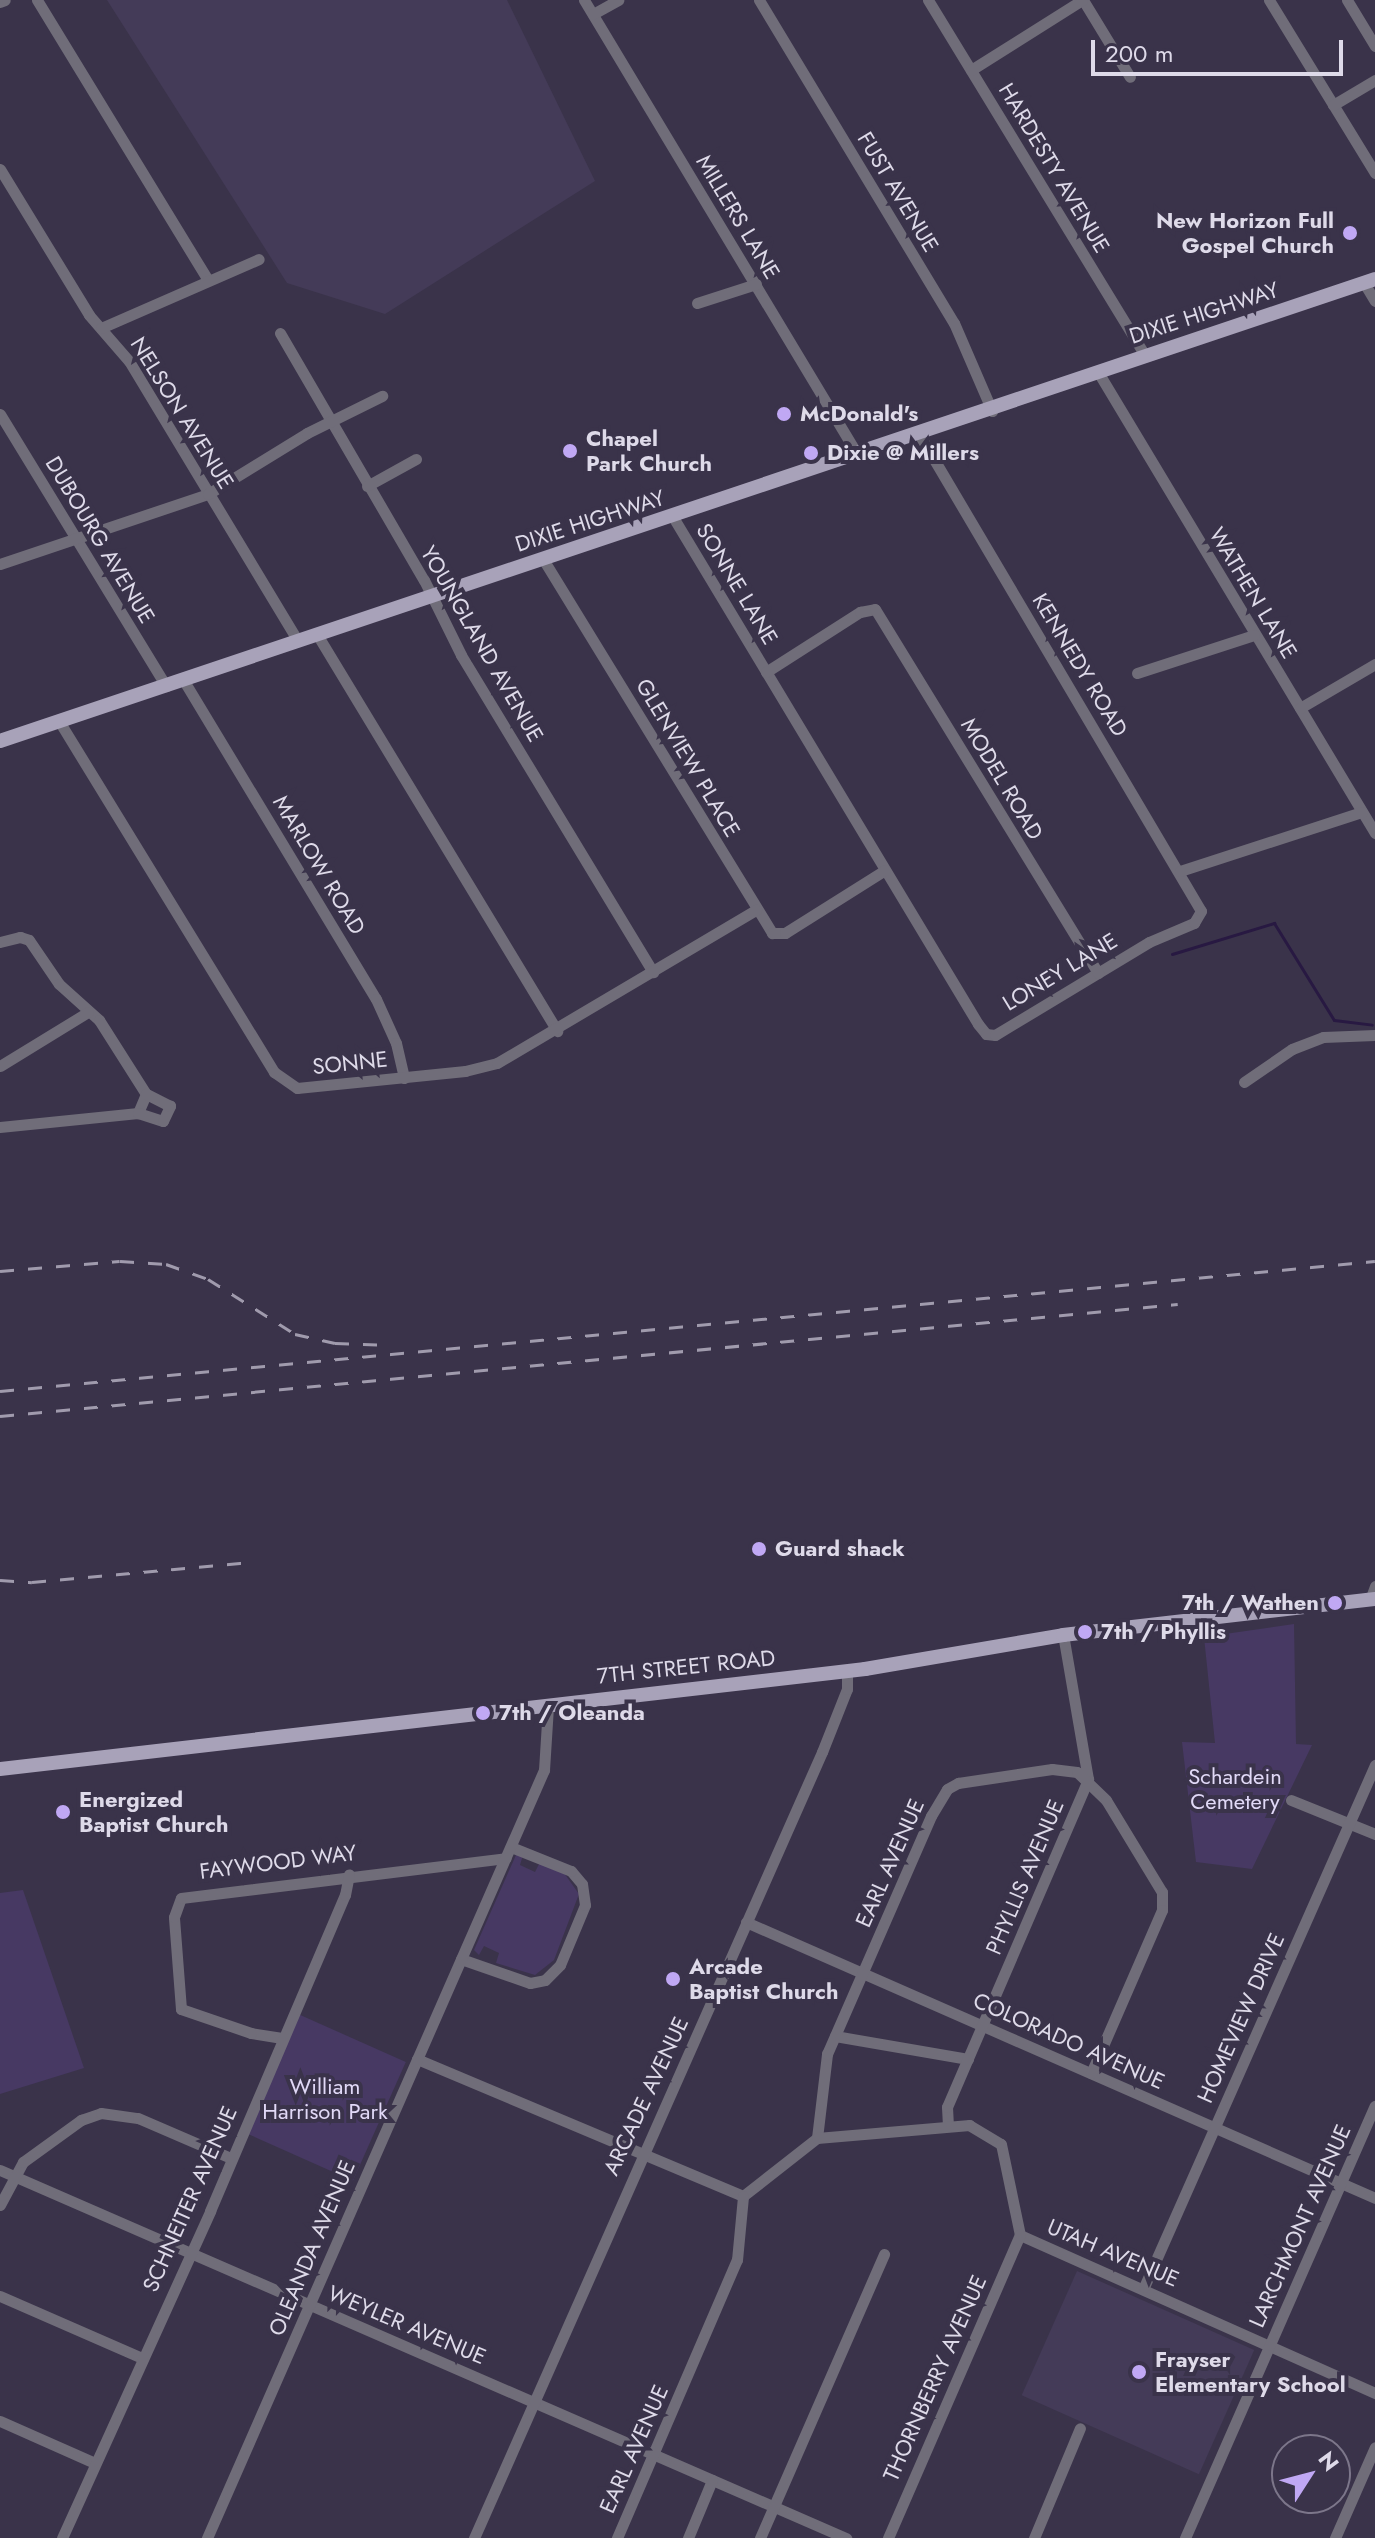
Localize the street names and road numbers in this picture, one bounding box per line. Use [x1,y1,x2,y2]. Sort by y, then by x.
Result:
street label: HARDESTY AVENUE [993,78,1115,258]
street label: FUST AVENUE [852,127,944,257]
street label: MILLERS LANE [691,150,785,284]
street label: DIXIE HIGHWAY [1126,276,1282,350]
street label: NELSON AVENUE [125,332,239,494]
street label: DUBOURG AVENUE [40,452,160,628]
street label: DIXIE HIGHWAY [512,484,668,558]
street label: SONNE LANE [691,519,783,649]
street label: WATHEN LANE [1203,523,1303,663]
street label: YOUNGLAND AVENUE [415,541,549,747]
street label: KENNEDY ROAD [1027,589,1133,741]
street label: GLENVIEW PLACE [630,674,746,842]
street label: MODEL ROAD [955,713,1049,845]
street label: MARLOW ROAD [267,791,371,939]
street label: LONEY LANE [998,927,1122,1017]
street label: SONNE [311,1046,389,1080]
street label: 7TH STREET ROAD [596,1645,776,1689]
street label: EARL AVENUE [850,1795,930,1931]
street label: PHYLLIS AVENUE [980,1796,1070,1958]
street label: FAYWOOD WAY [198,1839,358,1885]
street label: HOMEVIEW DRIVE [1192,1929,1290,2107]
street label: COLORADO AVENUE [969,1987,1169,2095]
street label: ARCADE AVENUE [598,2013,694,2179]
street label: SCHNEITER AVENUE [137,2102,243,2296]
street label: LARCHMONT AVENUE [1243,2121,1357,2331]
street label: OLEANDA AVENUE [263,2156,361,2340]
street label: UTAH AVENUE [1043,2213,1183,2293]
street label: THORNBERRY AVENUE [878,2271,992,2485]
street label: WEYLER AVENUE [324,2280,490,2370]
street label: EARL AVENUE [594,2381,674,2517]

